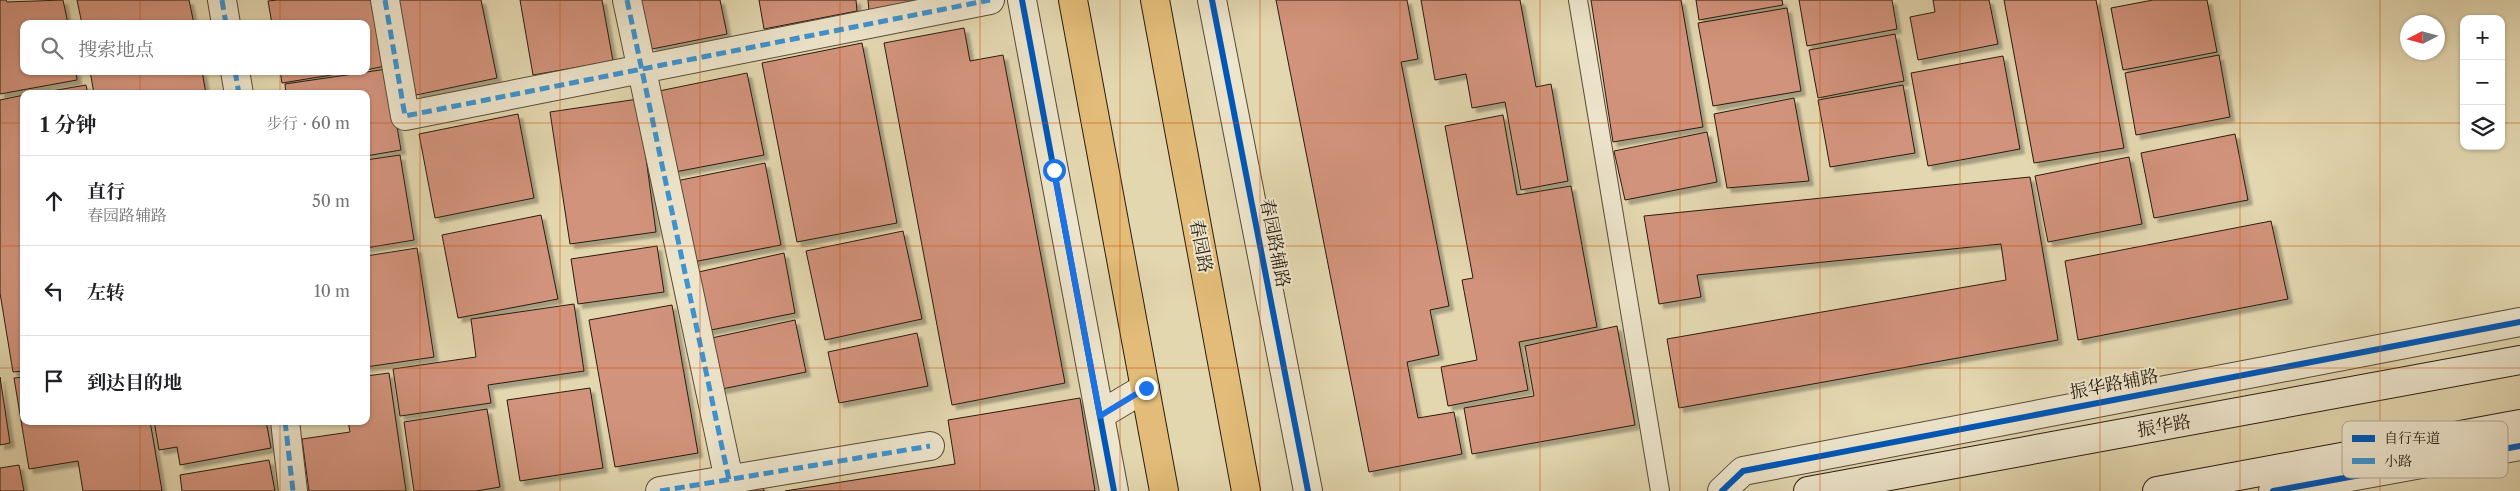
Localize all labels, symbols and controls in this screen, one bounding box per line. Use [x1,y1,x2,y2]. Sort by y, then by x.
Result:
north arrow [2400,15,2445,60]
map controls [2460,15,2505,150]
button: + [2460,15,2505,60]
search box [20,20,370,75]
icon: search [38,34,66,62]
text: 搜索地点 [78,38,154,61]
button: − [2460,60,2505,105]
button: layers [2460,105,2505,150]
text: 1 分钟 [40,112,97,137]
text: 步行 · 60 m [266,113,350,133]
route start [1043,159,1066,182]
text: 直行 [87,180,125,203]
icon: ahead [40,187,68,215]
text: 50 m [312,191,350,211]
street label: 春园路辅路 [1256,197,1294,289]
text: 春园路辅路 [87,205,167,225]
street label: 春园路 [1185,217,1217,275]
icon: left [40,277,68,305]
text: 左转 [87,281,125,304]
text: 10 m [314,281,350,301]
street label: 振华路辅路 [2068,365,2160,403]
icon: arrive [40,367,68,395]
text: 到达目的地 [87,371,182,394]
route end [1135,377,1158,400]
street label: 振华路 [2136,410,2192,442]
legend [2342,421,2508,478]
text: 自行车道 [2384,429,2440,447]
text: 小路 [2384,452,2412,470]

